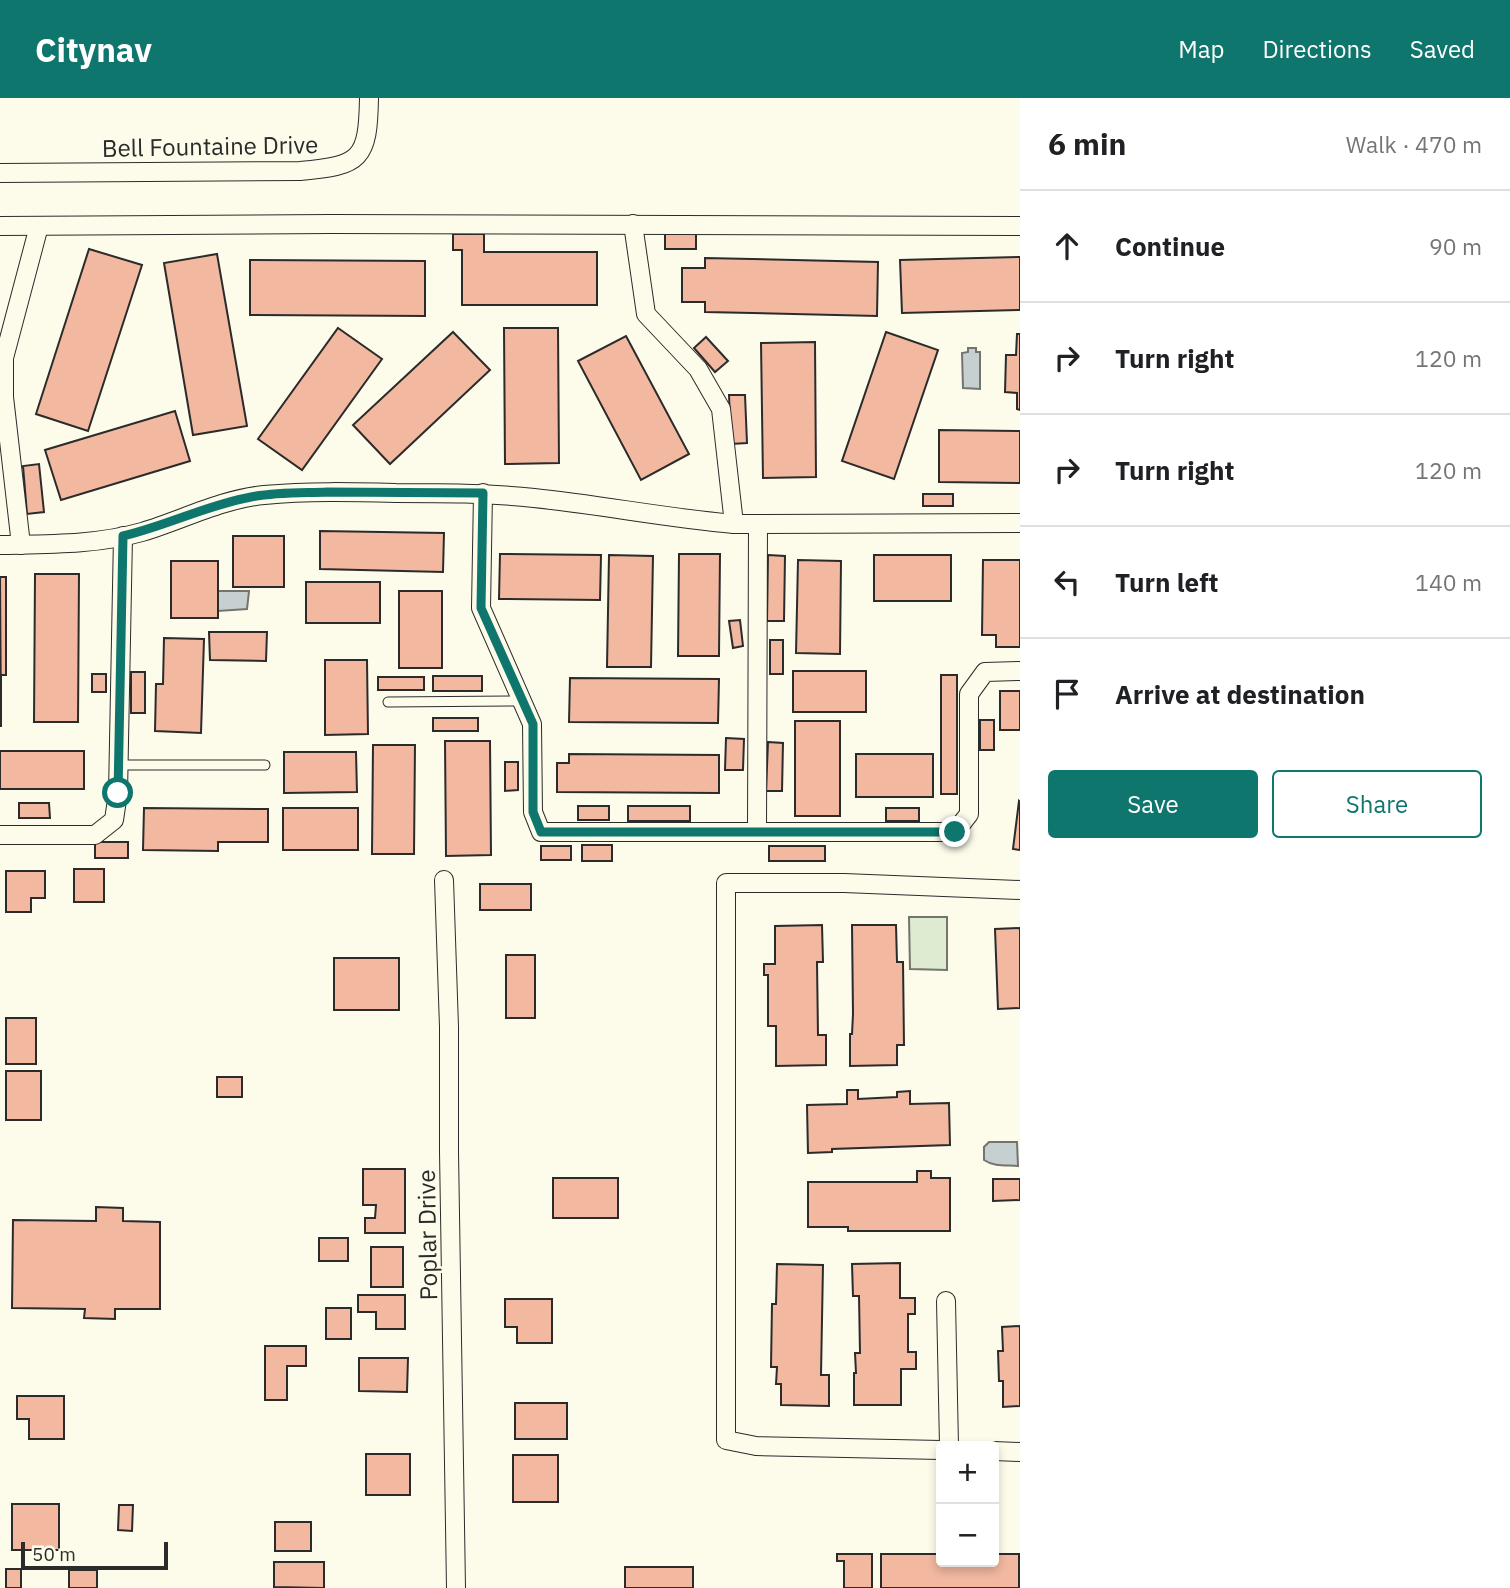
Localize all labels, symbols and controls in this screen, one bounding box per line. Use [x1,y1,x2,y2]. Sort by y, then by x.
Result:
text: Citynav [35,28,152,71]
text: Map [1178,33,1224,65]
text: Directions [1262,33,1372,65]
text: Saved [1410,33,1475,65]
text: 6 min [1048,124,1126,163]
street label: Bell Fountaine Drive [102,128,318,164]
text: Walk · 470 m [1346,129,1482,159]
icon: ahead [1048,227,1086,265]
text: Continue [1115,229,1225,263]
text: 90 m [1429,231,1482,261]
icon: right [1048,339,1086,377]
text: Turn right [1115,341,1234,375]
text: 120 m [1415,343,1482,373]
icon: right [1048,451,1086,489]
text: Turn right [1115,453,1234,487]
text: 120 m [1415,455,1482,485]
icon: left [1048,563,1086,601]
text: Turn left [1115,565,1218,599]
text: 140 m [1415,567,1482,597]
icon: arrive [1048,675,1086,713]
text: Arrive at destination [1115,677,1365,711]
button: Save [1048,770,1258,838]
button: Share [1272,770,1482,838]
route start [102,777,133,808]
route end [939,816,970,847]
street label: Poplar Drive [410,1169,444,1301]
map controls [936,1441,999,1567]
button: + [936,1441,999,1504]
button: − [936,1504,999,1567]
scale bar [21,1539,168,1571]
text: 50 m [32,1542,76,1566]

